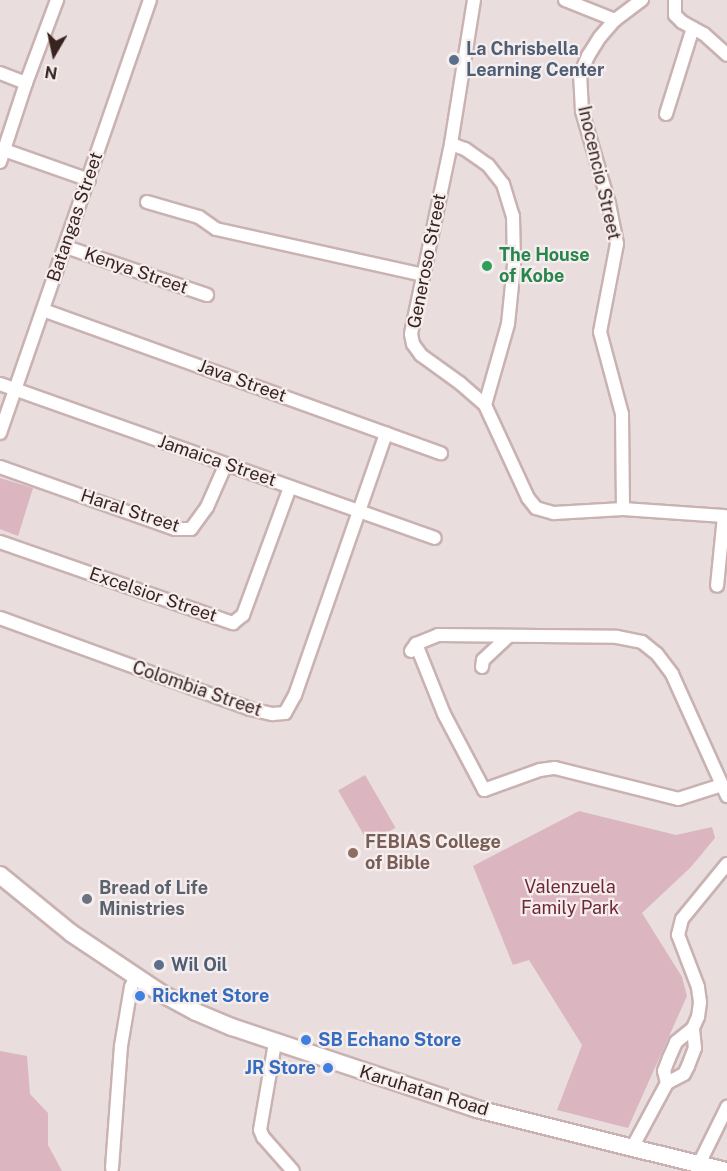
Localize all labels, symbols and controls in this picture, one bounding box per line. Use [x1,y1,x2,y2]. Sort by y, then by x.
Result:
north arrow [24,24,84,84]
place label: La Chrisbella Learning Center [466,39,604,82]
marker: La Chrisbella Learning Center [447,53,461,67]
text: N [43,62,59,83]
street label: Inocencio Street [573,104,625,242]
street label: Batangas Street [43,149,107,285]
street label: Generoso Street [403,192,451,330]
street label: Kenya Street [81,243,191,299]
place label: The House of Kobe [499,245,590,288]
marker: The House of Kobe [480,259,494,273]
street label: Java Street [195,355,289,407]
street label: Jamaica Street [155,431,279,491]
street label: Haral Street [78,485,182,537]
street label: Excelsior Street [86,563,220,627]
street label: Colombia Street [129,657,265,721]
place label: FEBIAS College of Bible [365,832,501,874]
marker: FEBIAS College of Bible [346,846,360,860]
park label: Valenzuela Family Park [521,877,619,920]
place label: Bread of Life Ministries [99,878,208,920]
marker: Bread of Life Ministries [80,892,94,906]
place label: Wil Oil [171,954,228,976]
marker: Wil Oil [152,958,166,972]
place label: Ricknet Store [152,985,269,1007]
marker: Ricknet Store [133,989,147,1003]
place label: SB Echano Store [318,1029,461,1051]
marker: SB Echano Store [299,1033,313,1047]
place label: JR Store [245,1057,316,1079]
marker: JR Store [321,1061,335,1075]
street label: Karuhatan Road [357,1061,491,1121]

